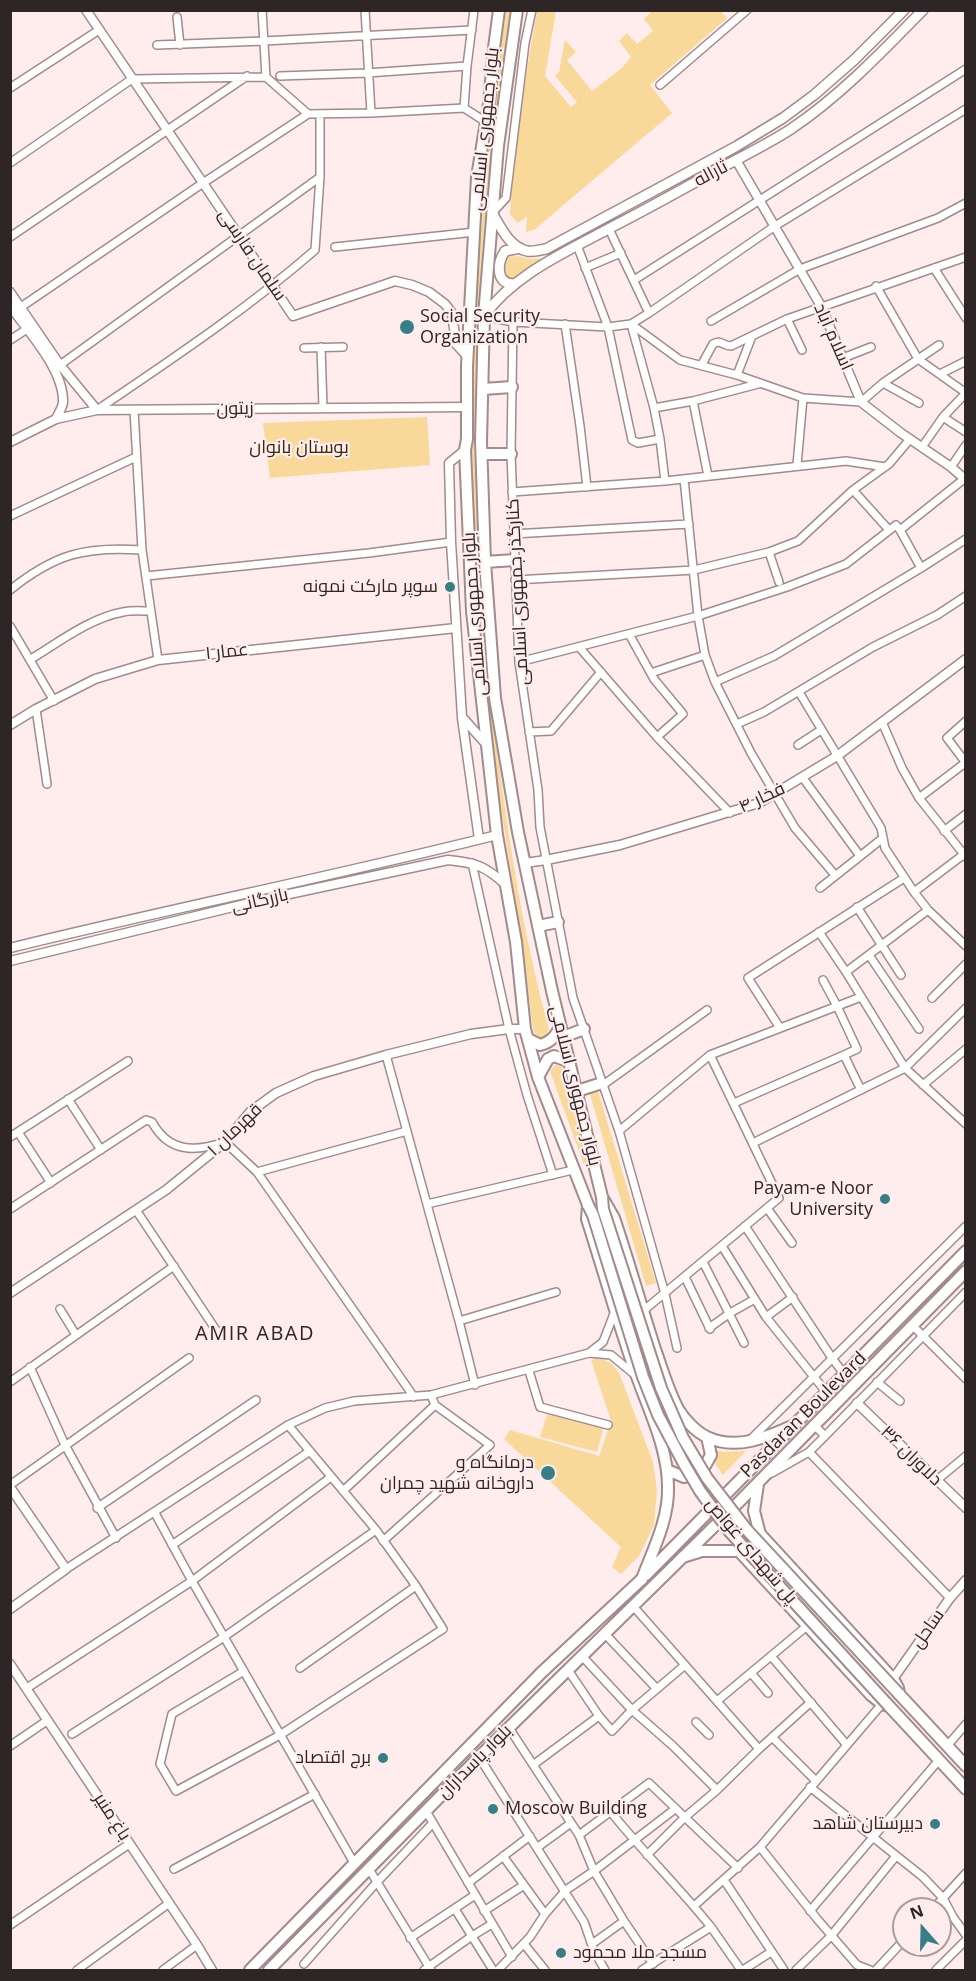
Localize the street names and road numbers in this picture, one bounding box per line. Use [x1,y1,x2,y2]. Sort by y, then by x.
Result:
street label: بلوار جمهوری اسلامی [466,46,504,212]
street label: ثاراله [690,156,732,192]
street label: سلمان فارسی [213,205,291,305]
street label: اسلام آباد [809,300,857,374]
street label: زیتون [216,398,254,420]
street label: کنارگذر جمهوری اسلامی [502,498,534,686]
street label: بلوار جمهوری اسلامی [458,531,492,697]
street label: عمار ۱ [204,639,250,665]
street label: فخار ۴ [735,778,789,818]
street label: بازرگانی [229,884,291,918]
street label: بلوار جمهوری اسلامی [545,1004,605,1168]
street label: قهرمان ۱ [203,1099,267,1161]
street label: Pasdaran Boulevard [737,1348,871,1482]
street label: دلاوران ۳۶ [876,1421,946,1491]
street label: پل شهدای غواص [700,1494,802,1608]
street label: ساحل [907,1605,949,1653]
street label: بلوار پاسداران [433,1720,517,1804]
street label: باغ منیر [89,1789,135,1845]

